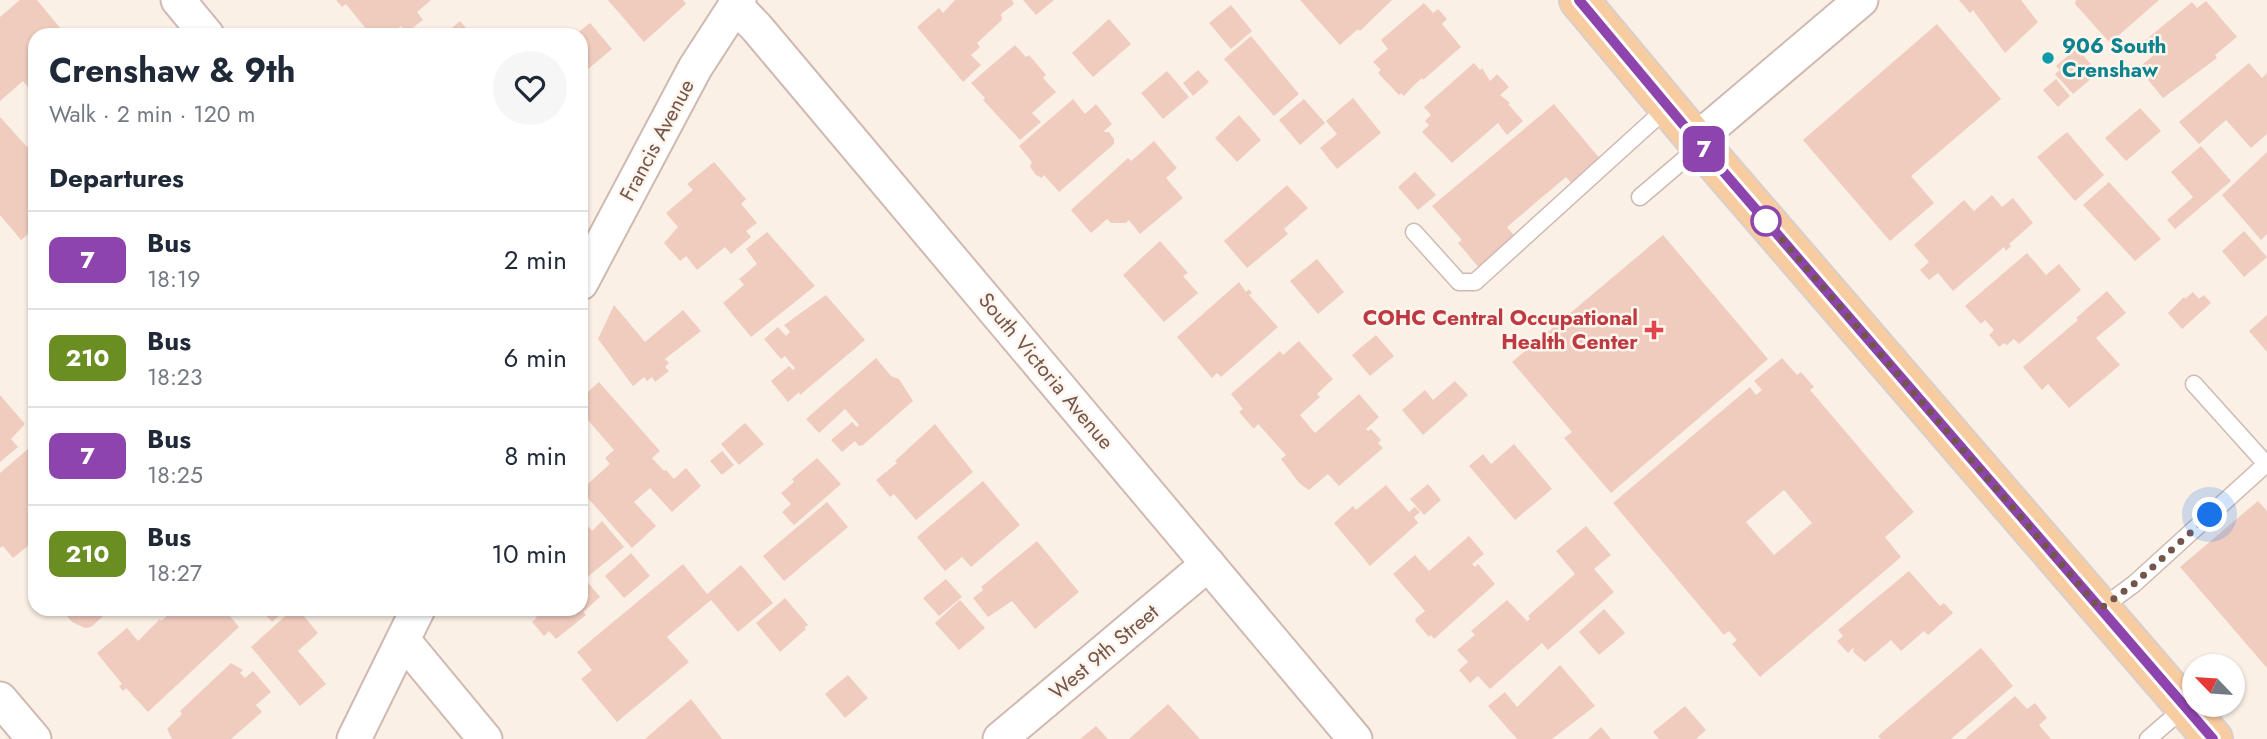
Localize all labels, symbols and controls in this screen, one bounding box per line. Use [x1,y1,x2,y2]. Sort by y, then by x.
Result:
place label: 906 South Crenshaw [2062,31,2167,85]
text: Crenshaw & 9th [49,47,296,94]
marker: 906 South Crenshaw [2040,50,2056,66]
button: heart [493,51,567,125]
street label: Francis Avenue [612,74,702,206]
text: Walk · 2 min · 120 m [49,97,255,131]
line badge: 7 [1681,126,1727,172]
text: 7 [1697,131,1711,166]
text: Departures [49,159,184,197]
unlabelled marker [1751,206,1781,236]
text: Bus [147,224,191,262]
text: 2 min [504,241,567,279]
text: 7 [80,242,95,277]
text: 18:19 [147,262,200,296]
street label: South Victoria Avenue [971,286,1121,456]
place label: COHC Central Occupational Health Center [1363,303,1638,357]
marker: COHC Central Occupational Health Center [1644,320,1664,340]
text: Bus [147,322,191,360]
text: 6 min [504,339,567,377]
text: 210 [66,340,109,375]
text: 18:23 [147,360,202,394]
text: Bus [147,420,191,458]
text: 8 min [504,437,567,475]
text: 7 [80,438,95,473]
text: 18:25 [147,458,203,492]
your location [2192,497,2227,532]
text: Bus [147,518,191,556]
text: 10 min [491,535,567,573]
text: 210 [66,536,109,571]
text: 18:27 [147,556,202,590]
street label: West 9th Street [1043,597,1165,707]
north arrow [2182,654,2245,718]
map controls [2182,654,2245,717]

